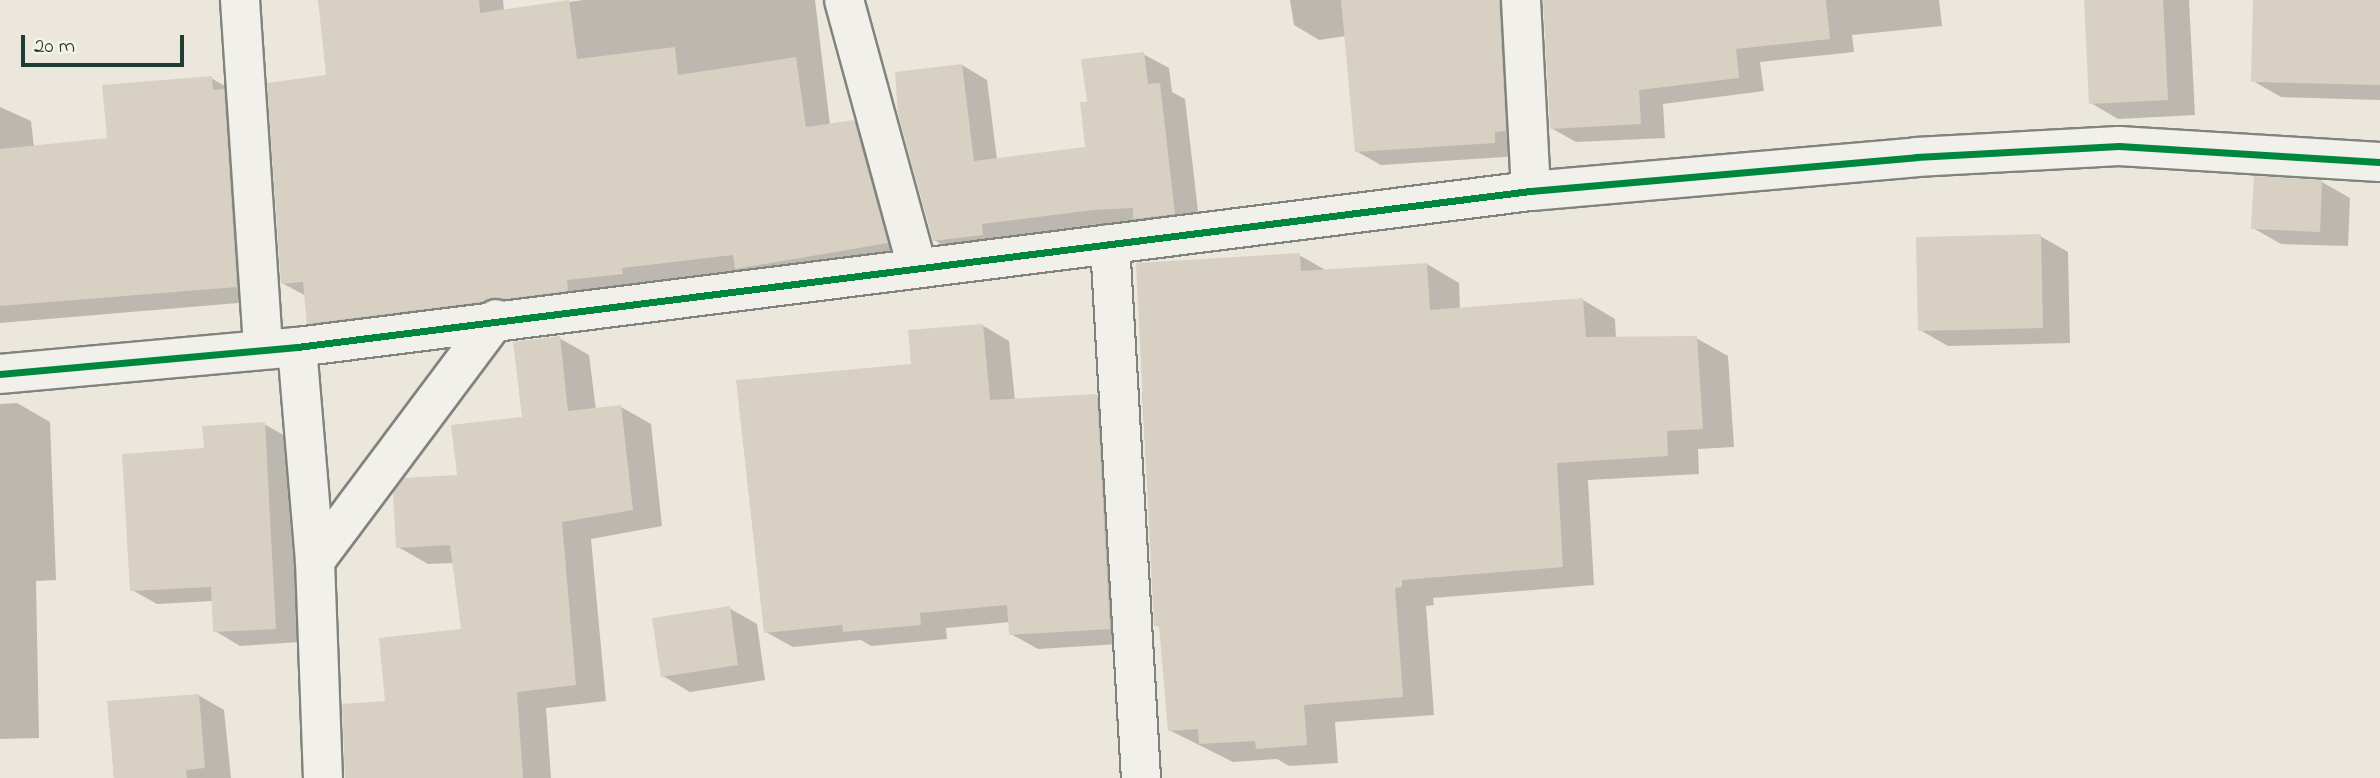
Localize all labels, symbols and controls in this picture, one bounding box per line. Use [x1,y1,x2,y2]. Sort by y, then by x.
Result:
scale bar [24,21,187,65]
text: 20 m [34,32,75,62]

